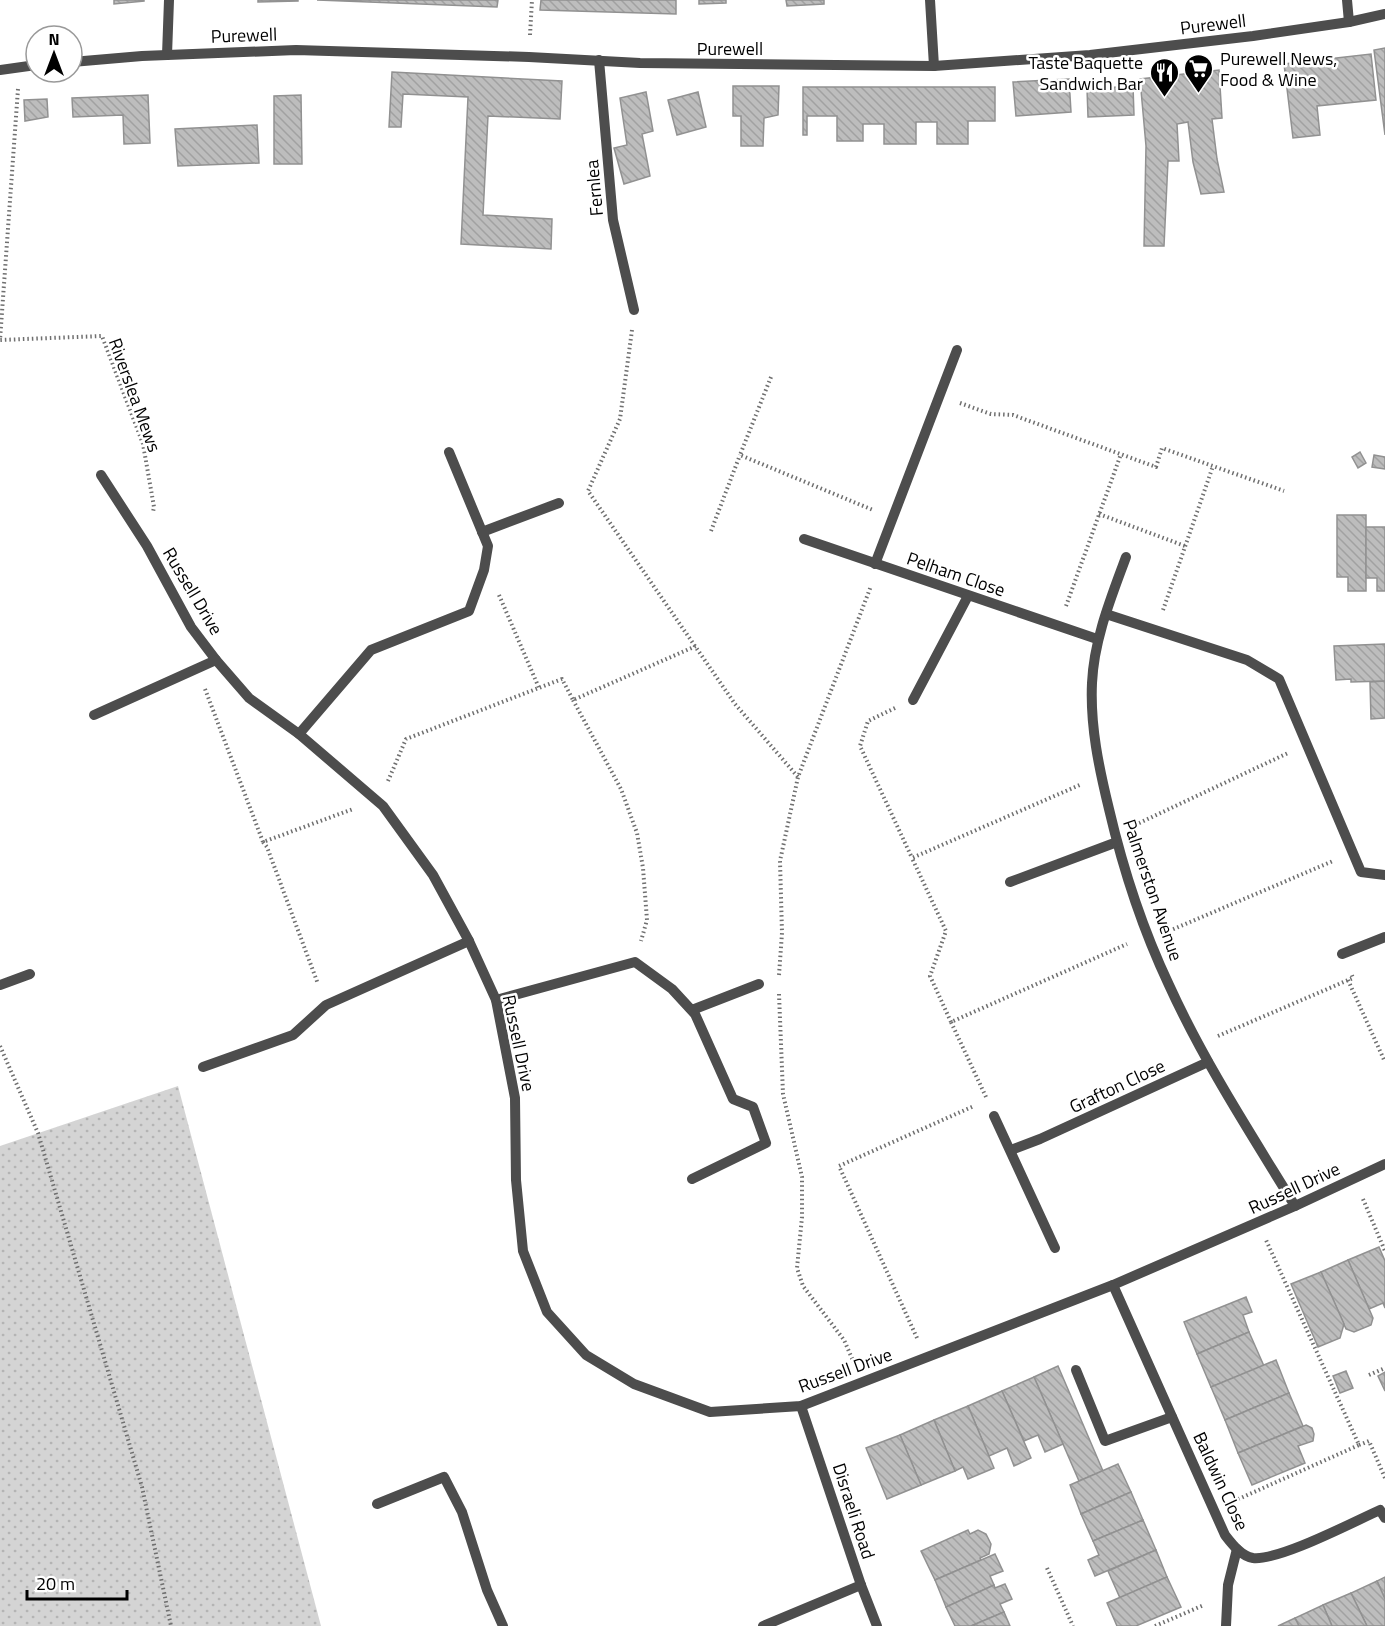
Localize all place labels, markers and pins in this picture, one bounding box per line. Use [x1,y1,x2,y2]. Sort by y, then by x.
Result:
place label: Purewell News, Food & Wine [1220,45,1337,93]
place label: Taste Baquette Sandwich Bar [1028,49,1143,97]
supermarket icon: Purewell News, Food & Wine [1183,52,1215,94]
restaurant icon: Taste Baquette Sandwich Bar [1148,56,1180,98]

